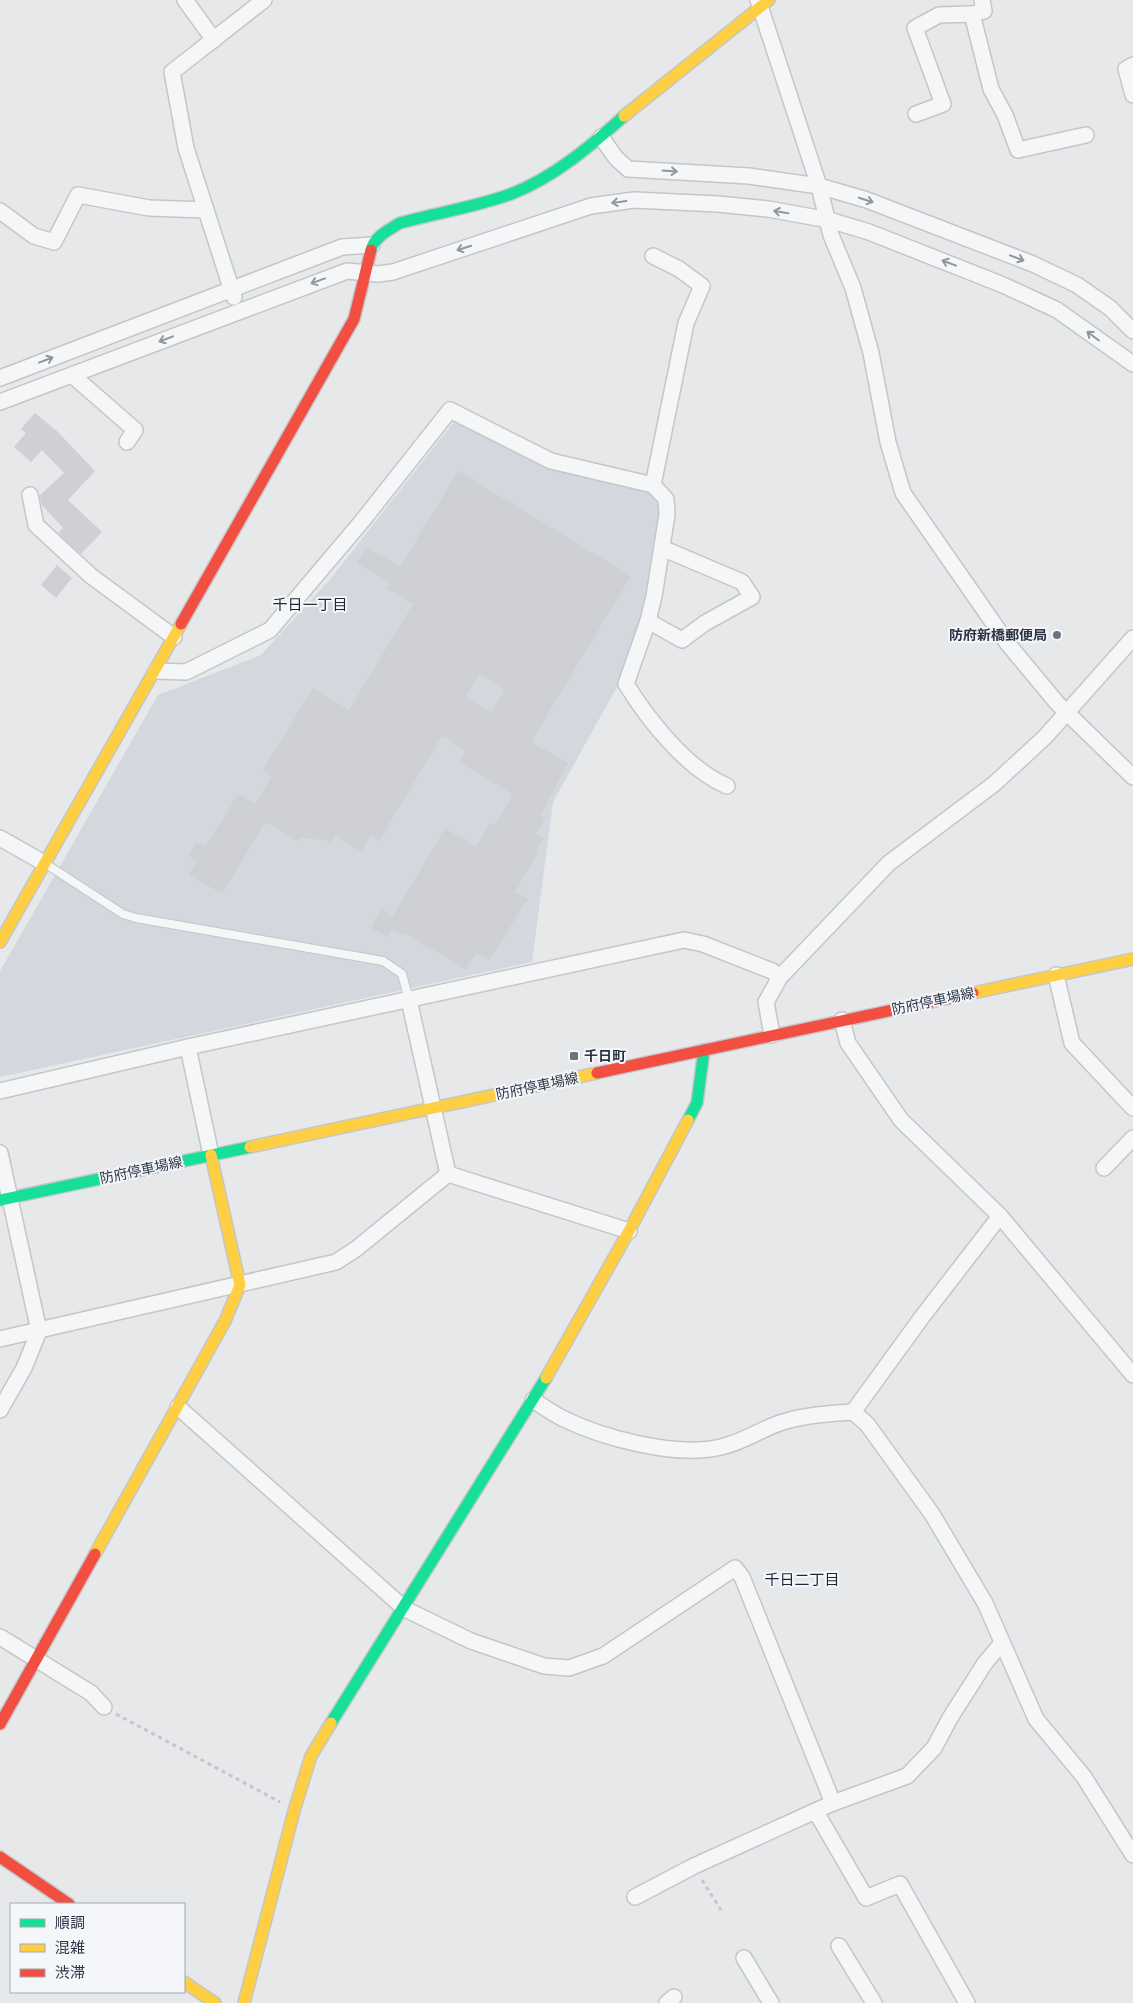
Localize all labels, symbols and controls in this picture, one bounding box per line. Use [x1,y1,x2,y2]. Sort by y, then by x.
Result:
one-way arrow [662,166,678,175]
one-way arrow [857,196,873,205]
one-way arrow [612,197,628,207]
one-way arrow [773,206,789,216]
one-way arrow [457,244,472,253]
one-way arrow [1009,254,1025,263]
one-way arrow [942,258,957,267]
one-way arrow [311,277,326,287]
one-way arrow [1086,331,1100,341]
one-way arrow [159,335,174,344]
one-way arrow [37,355,53,364]
district label: 千日一丁目 [272,595,348,613]
place label: 防府新橋郵便局 [949,626,1047,643]
marker: 防府新橋郵便局 [1051,629,1063,641]
street label: 防府停車場線 [890,983,976,1018]
place label: 千日町 [584,1047,626,1064]
marker: 千日町 [568,1050,580,1062]
street label: 防府停車場線 [494,1068,580,1103]
street label: 防府停車場線 [98,1152,184,1187]
district label: 千日二丁目 [764,1570,840,1588]
legend [10,1903,185,1993]
text: 順調 [55,1913,85,1931]
text: 混雑 [55,1938,85,1956]
text: 渋滞 [55,1963,85,1981]

